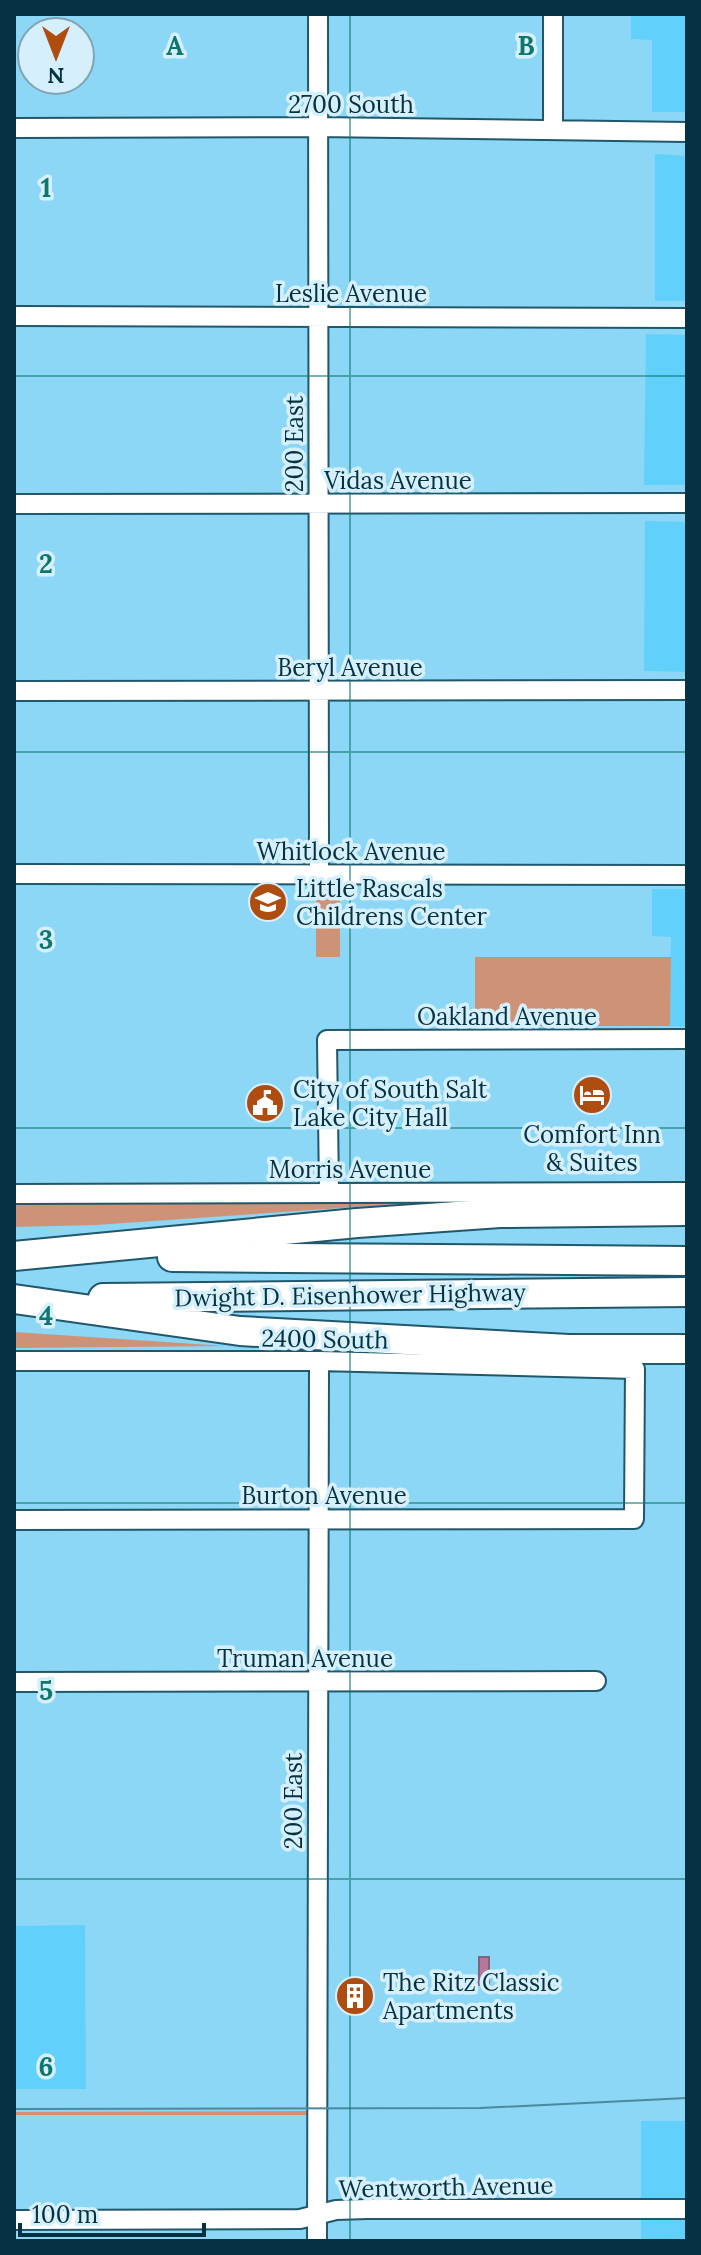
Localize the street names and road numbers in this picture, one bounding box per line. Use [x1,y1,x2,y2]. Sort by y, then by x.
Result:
street label: 2700 South [288,89,414,120]
street label: Leslie Avenue [275,278,427,309]
street label: 200 East [279,395,310,492]
street label: Vidas Avenue [323,465,472,496]
street label: Beryl Avenue [277,652,423,683]
street label: Whitlock Avenue [256,836,446,867]
street label: Oakland Avenue [417,1001,597,1032]
street label: Morris Avenue [269,1154,431,1185]
street label: Dwight D. Eisenhower Highway [174,1276,526,1314]
street label: 2400 South [261,1322,389,1356]
street label: Burton Avenue [241,1480,407,1511]
street label: Truman Avenue [217,1643,393,1674]
street label: 200 East [278,1752,309,1849]
street label: Wentworth Avenue [338,2170,554,2204]

